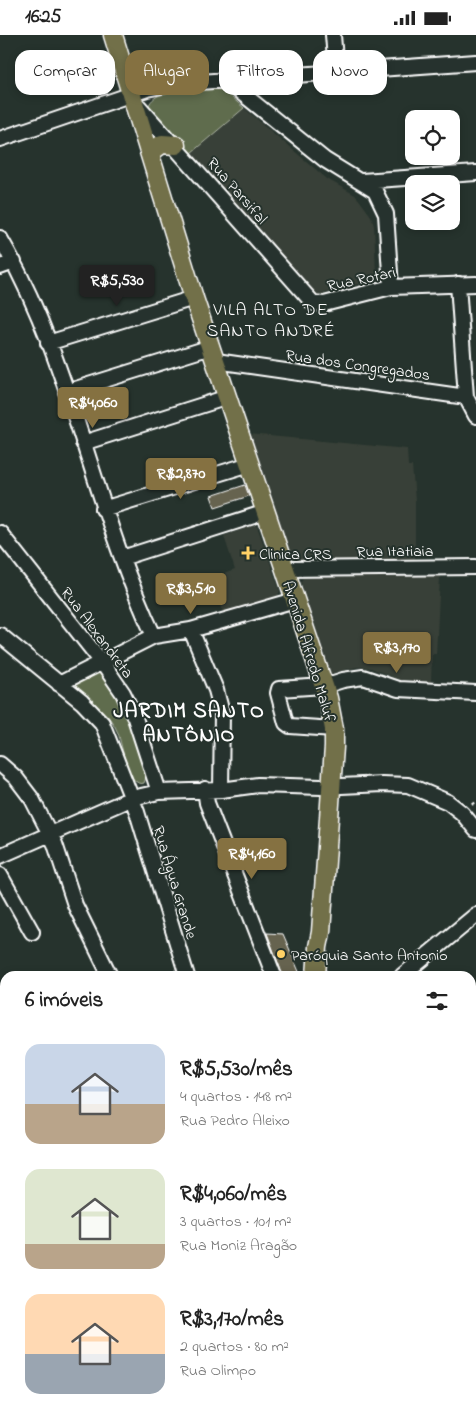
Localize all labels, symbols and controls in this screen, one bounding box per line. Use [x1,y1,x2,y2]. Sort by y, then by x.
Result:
text: 16:25 [25,4,61,31]
chip: Comprar [15,50,115,95]
chip: Alugar [125,50,209,95]
chip: Filtros [219,50,303,95]
chip: Novo [313,50,387,95]
map controls [405,110,460,230]
button: locate [405,110,460,165]
street label: Rua Parsifal [200,152,273,230]
button: layers [405,175,460,230]
street label: Rua Rotari [325,261,398,299]
pin: R$5,530 [71,265,163,307]
text: R$5,530 [90,269,144,293]
district label: VILA ALTO DE SANTO ANDRÉ [207,298,335,345]
street label: Rua dos Congregados [284,344,432,388]
pin: R$4,060 [47,387,139,429]
text: R$4,060 [69,391,117,415]
pin: R$2,870 [135,457,227,500]
text: R$2,870 [157,462,205,486]
street label: Rua Itatiaia [357,540,433,564]
place label: Clinica CRS [259,543,332,567]
marker: Clinica CRS [241,546,255,560]
pin: R$3,510 [145,573,237,615]
text: R$3,510 [166,577,216,601]
street label: Avenida Alfredo Maluf [275,578,341,726]
street label: Rua Alexandreta [54,582,139,684]
pin: R$3,170 [351,631,443,674]
text: R$3,170 [374,636,420,660]
district label: JARDIM SANTO ANTÔNIO [113,697,265,751]
street label: Rua Água Grande [145,823,203,943]
pin: R$4,160 [206,837,298,880]
text: R$4,160 [229,842,275,866]
place label: Paróquia Santo Antonio [291,944,448,968]
marker: Paróquia Santo Antonio [275,948,287,960]
text: 6 imóveis [25,986,103,1016]
icon: filters [423,987,451,1015]
text: R$5,530/mês [180,1055,293,1085]
icon: home [65,1064,125,1124]
text: 4 quartos · 148 m² [180,1085,292,1109]
text: Rua Pedro Aleixo [180,1109,290,1133]
text: R$4,060/mês [180,1180,287,1210]
icon: home [65,1189,125,1249]
text: 3 quartos · 101 m² [180,1210,291,1234]
text: Rua Moniz Aragão [180,1234,297,1258]
text: R$3,170/mês [180,1305,284,1335]
icon: home [65,1314,125,1374]
text: 2 quartos · 80 m² [180,1335,289,1359]
text: Rua Olimpo [180,1359,256,1383]

